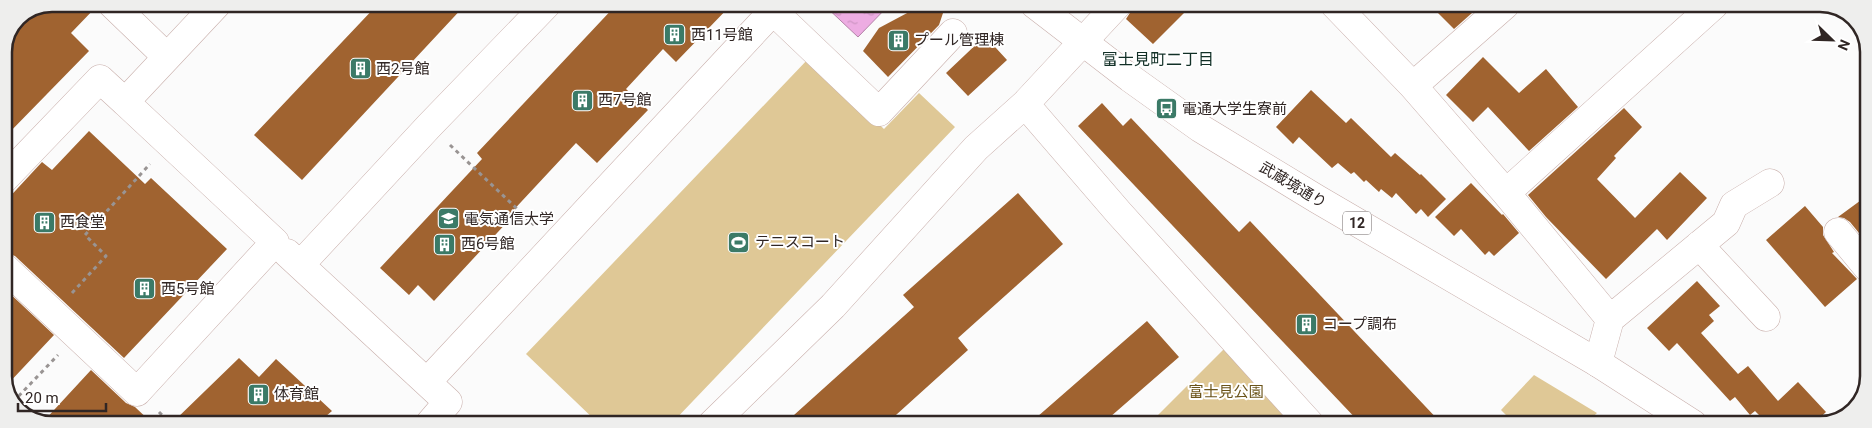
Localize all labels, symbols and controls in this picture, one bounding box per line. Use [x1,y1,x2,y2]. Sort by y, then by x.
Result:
north arrow [1807,15,1857,65]
building icon: 西11号館 [663,23,687,47]
place label: 西11号館 [691,26,753,44]
building icon: プール管理棟 [886,28,910,52]
place label: プール管理棟 [914,31,1004,49]
text: N [1835,37,1853,53]
district label: 富士見町二丁目 [1102,50,1214,69]
building icon: 西2号館 [348,57,372,81]
place label: 西2号館 [376,60,429,78]
building icon: 西7号館 [570,88,594,112]
place label: 西7号館 [598,91,651,109]
bus stop icon: 電通大学生寮前 [1154,97,1178,121]
place label: 電通大学生寮前 [1182,100,1287,118]
street label: 武蔵境通り [1256,158,1330,212]
school or university icon: 電気通信大学 [436,207,460,231]
building icon: 西食堂 [32,210,56,234]
place label: 電気通信大学 [464,210,554,228]
road number: 12 [1343,212,1371,234]
place label: 西食堂 [60,213,105,231]
sports icon: テニスコート [727,230,751,254]
building icon: 西6号館 [433,232,457,256]
place label: テニスコート [755,233,845,251]
place label: 西6号館 [461,235,514,253]
building icon: 西5号館 [133,277,157,301]
place label: 西5号館 [161,280,214,298]
building icon: コープ調布 [1295,312,1319,336]
place label: コープ調布 [1323,315,1397,333]
scale bar [18,380,105,412]
building icon: 体育館 [246,382,270,406]
park label: 富士見公園 [1188,383,1264,401]
place label: 体育館 [274,385,319,403]
text: 20 m [25,389,59,407]

